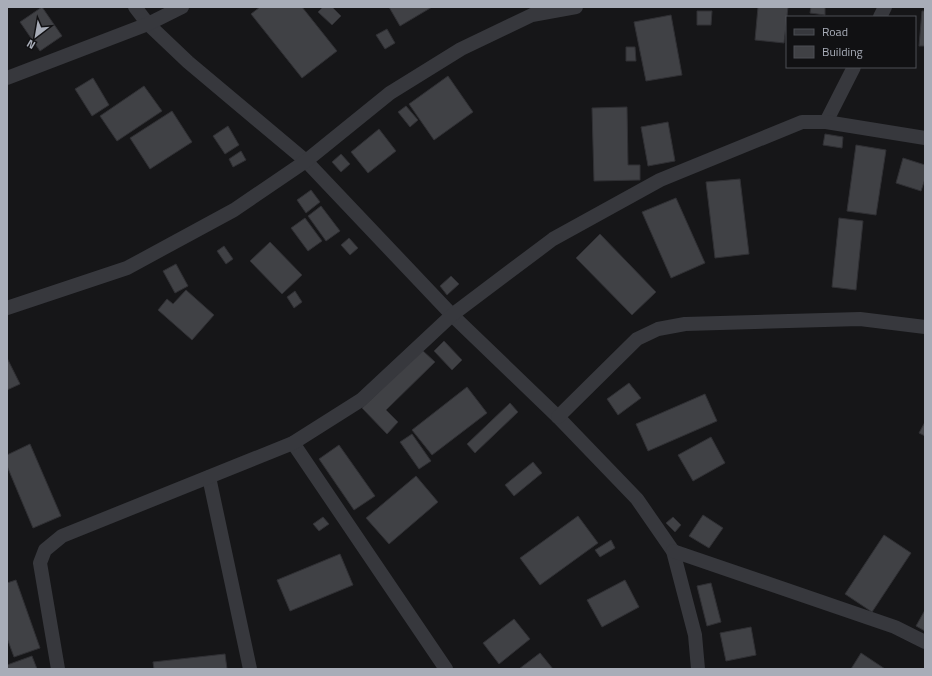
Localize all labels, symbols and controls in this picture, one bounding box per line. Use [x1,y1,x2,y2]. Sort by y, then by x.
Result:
north arrow [16,16,56,56]
legend [786,16,916,68]
text: Road [822,22,848,41]
text: N [23,36,38,53]
text: Building [822,42,863,61]

